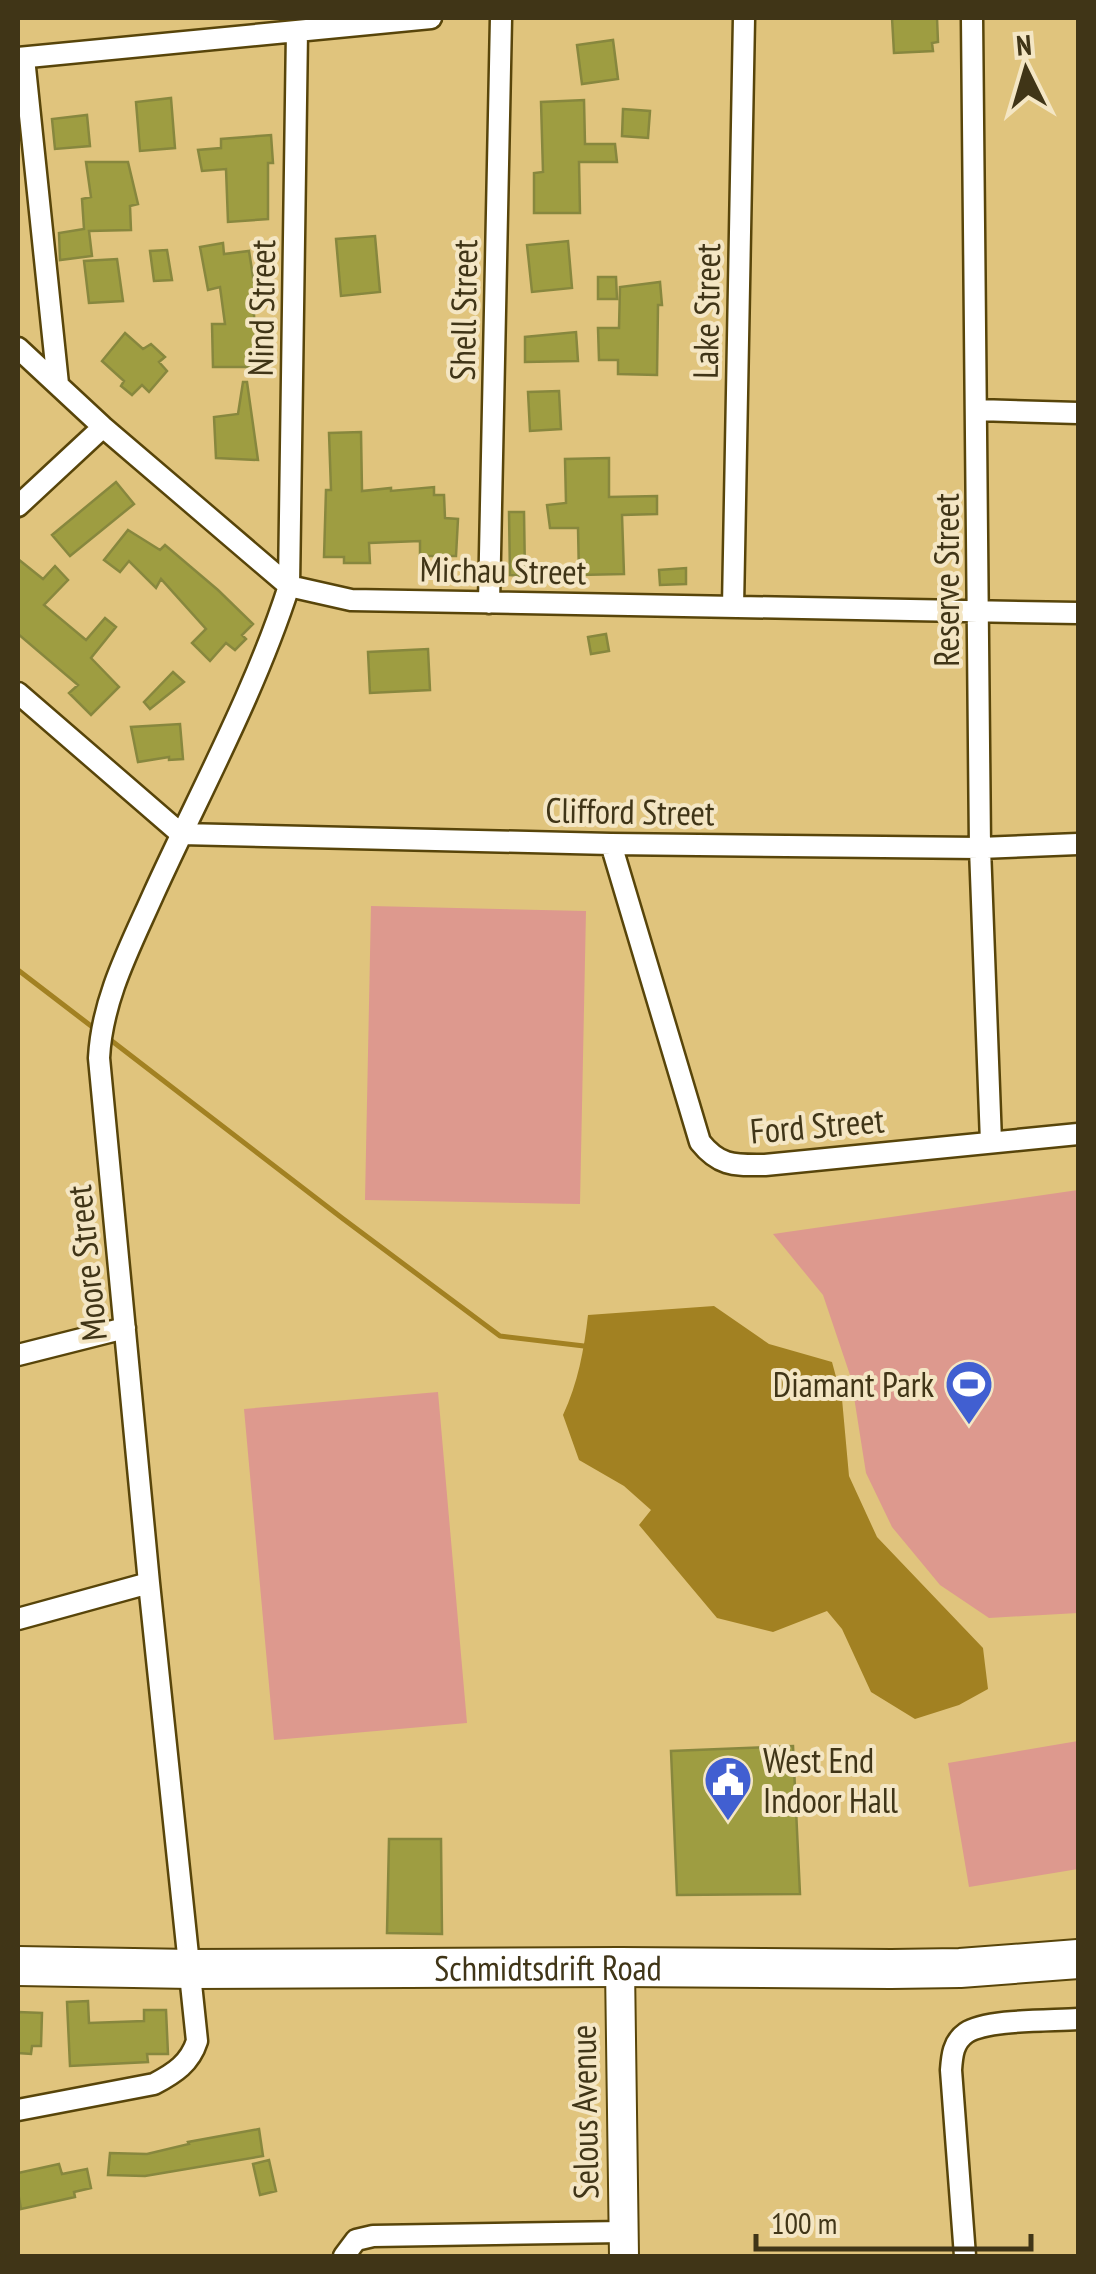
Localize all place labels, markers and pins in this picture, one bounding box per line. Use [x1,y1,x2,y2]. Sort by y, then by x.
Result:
sports icon: Diamant Park [943,1358,995,1426]
place label: Diamant Park [773,1361,934,1407]
place label: West End Indoor Hall [763,1737,898,1823]
public building icon: West End Indoor Hall [702,1754,754,1822]

